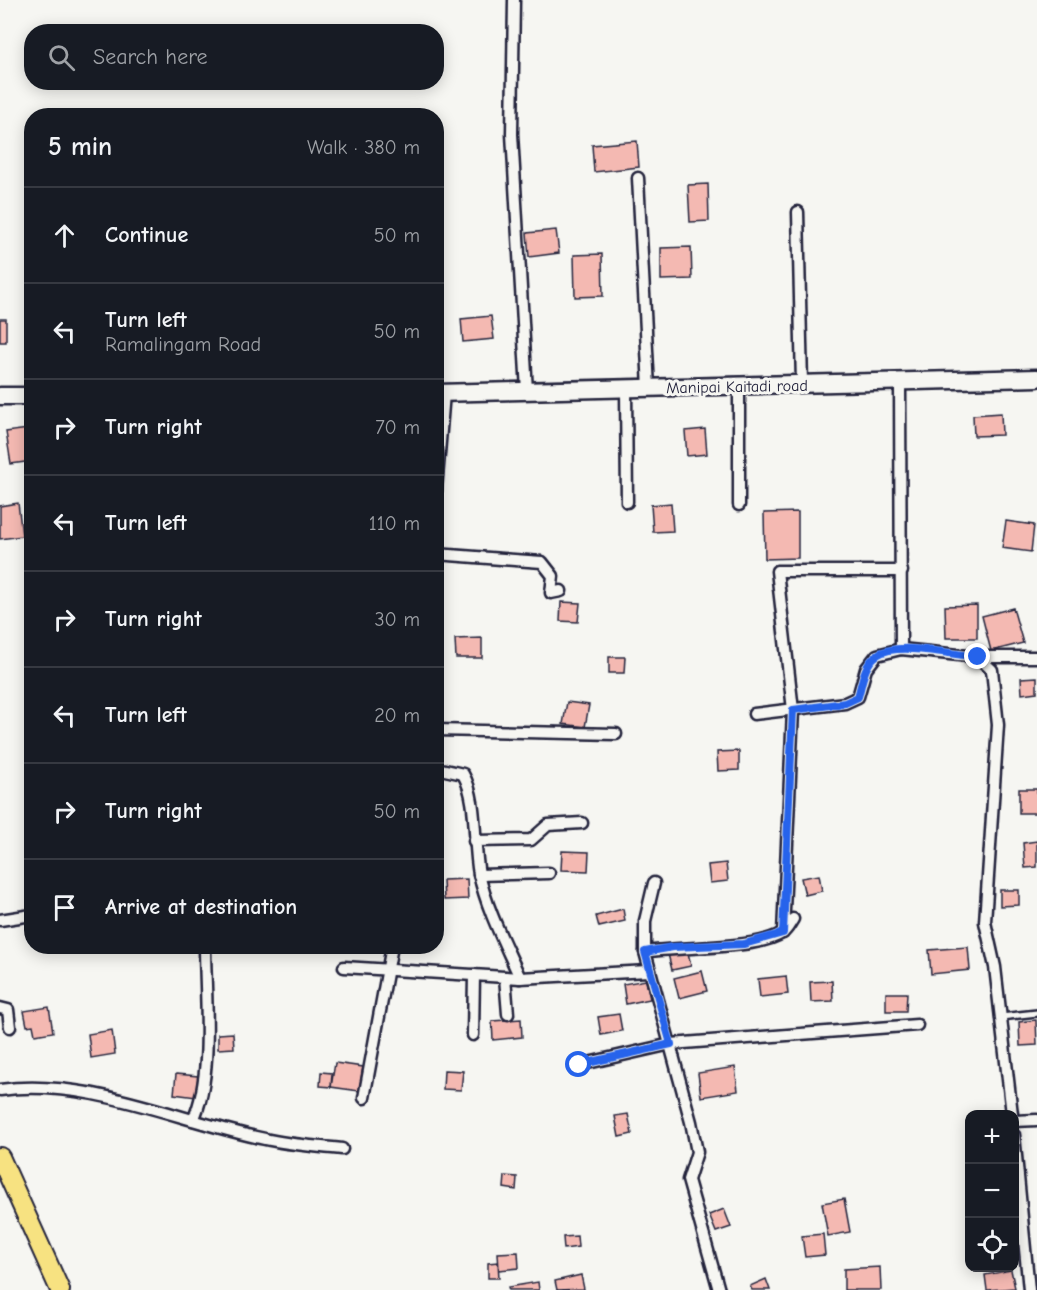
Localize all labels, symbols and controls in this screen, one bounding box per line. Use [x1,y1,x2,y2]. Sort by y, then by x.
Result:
search box [24,24,444,90]
icon: search [45,41,78,74]
text: Search here [93,44,208,70]
text: 5 min [48,132,112,162]
text: Walk · 380 m [307,136,420,159]
icon: ahead [48,219,81,252]
text: Continue [105,222,188,248]
text: 50 m [374,224,420,247]
text: Turn left [105,307,187,333]
icon: left [48,315,81,348]
text: 50 m [374,320,420,343]
text: Ramalingam Road [105,333,261,356]
street label: Manipai Kaitadi road [666,377,808,397]
icon: right [48,411,81,444]
text: Turn right [105,414,202,440]
text: 70 m [375,416,420,439]
icon: left [48,507,81,540]
text: Turn left [105,510,187,536]
text: 110 m [369,512,420,535]
icon: right [48,603,81,636]
text: Turn right [105,606,202,632]
text: 30 m [374,608,420,631]
route end [964,643,990,669]
icon: left [48,699,81,732]
text: Turn left [105,702,187,728]
text: 20 m [374,704,420,727]
icon: right [48,795,81,828]
text: Turn right [105,798,202,824]
text: 50 m [374,800,420,823]
icon: arrive [48,891,81,924]
text: Arrive at destination [105,894,297,920]
route start [565,1051,591,1077]
map controls [965,1110,1019,1272]
button: + [965,1110,1019,1164]
button: − [965,1164,1019,1218]
button: locate [965,1218,1019,1272]

